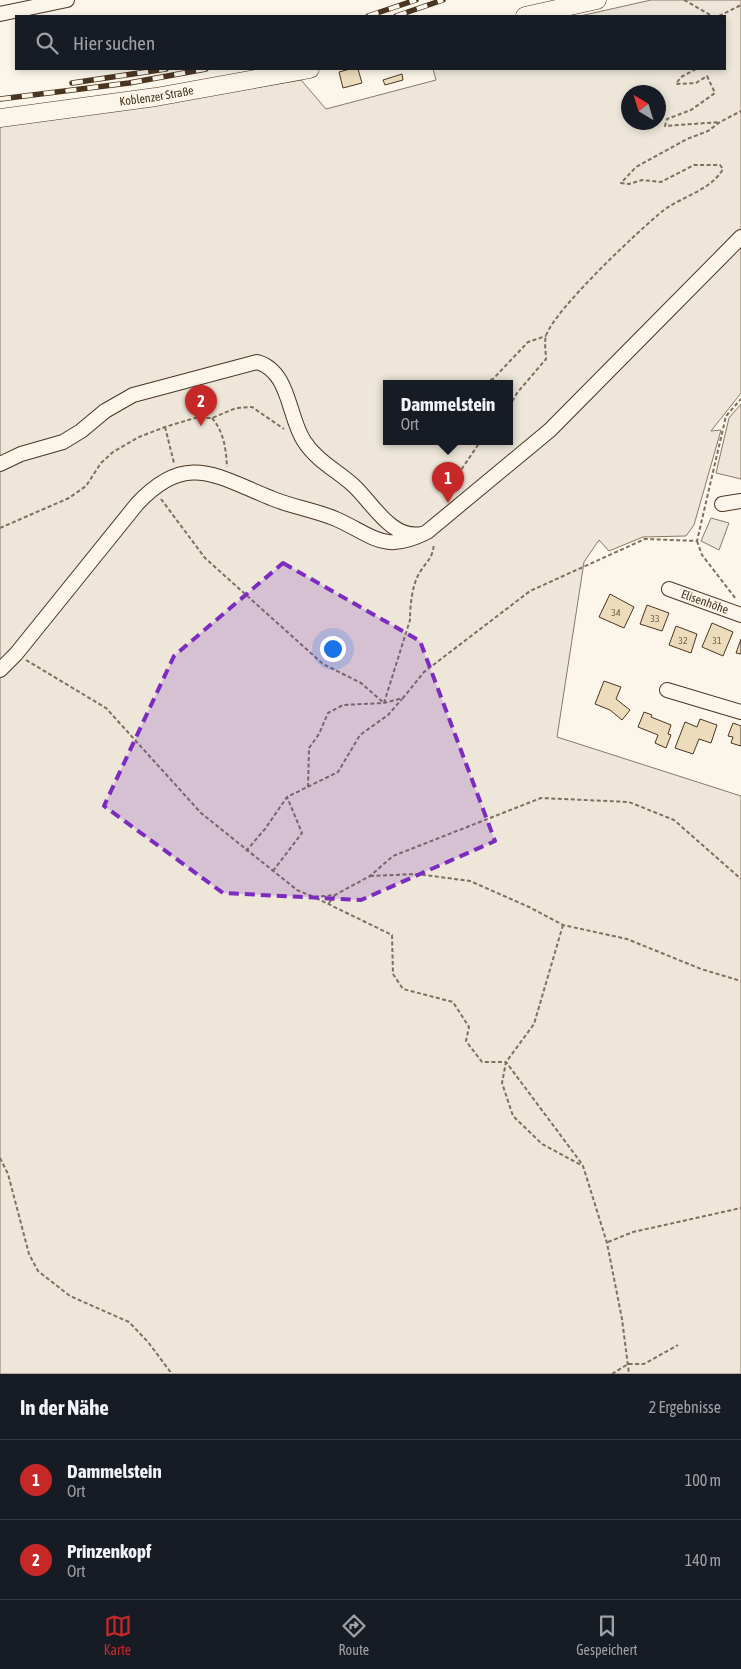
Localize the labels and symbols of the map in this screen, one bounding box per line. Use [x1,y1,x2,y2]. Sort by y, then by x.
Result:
street label: Koblenzer Straße [119,83,195,109]
north arrow [621,85,666,130]
pin: 2 [185,385,217,426]
pin: 1 [432,462,464,503]
street label: Elisenhöhe [679,587,730,617]
house number: 34 [611,607,621,618]
house number: 33 [650,613,660,624]
house number: 32 [678,635,688,646]
house number: 31 [712,635,722,646]
your location [320,636,346,662]

